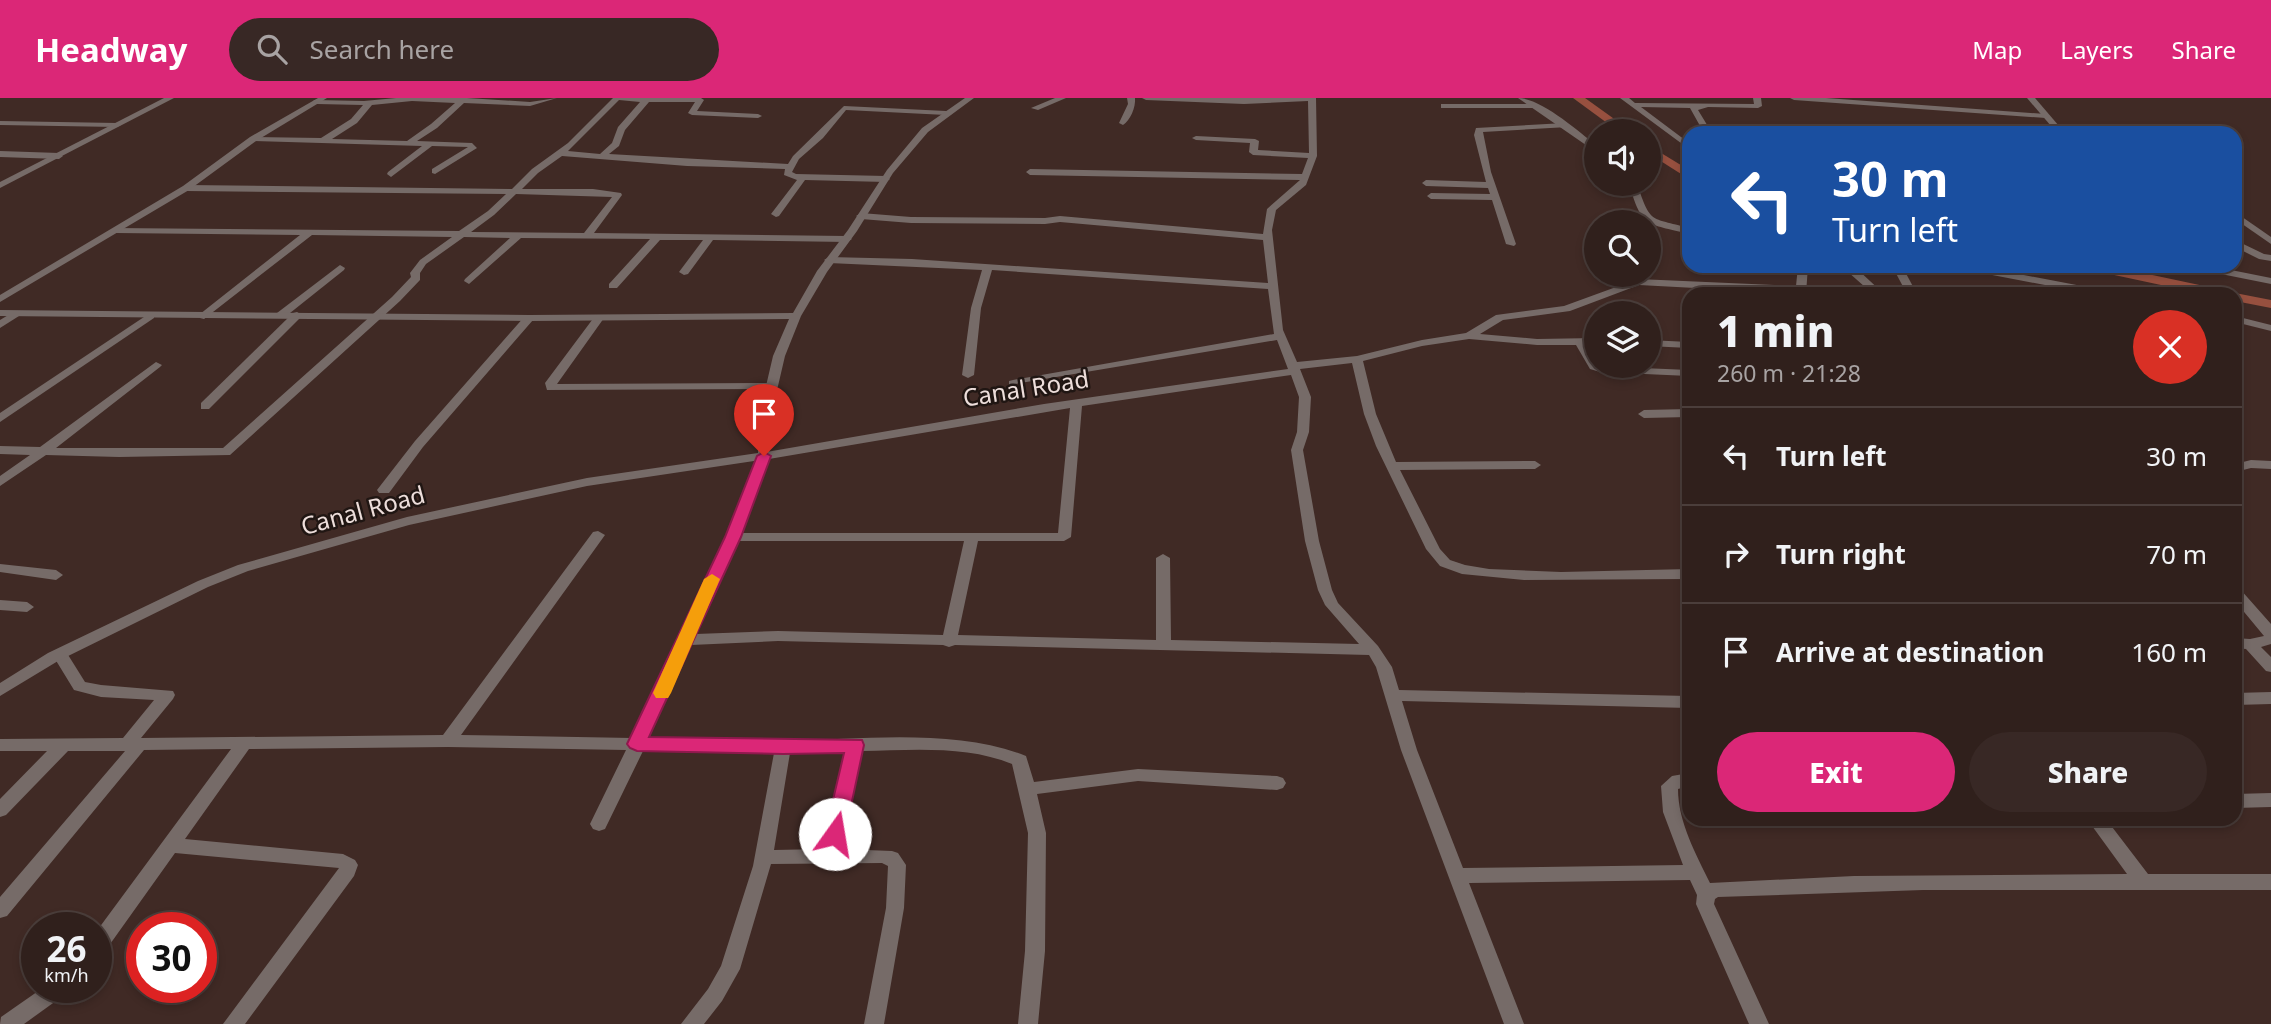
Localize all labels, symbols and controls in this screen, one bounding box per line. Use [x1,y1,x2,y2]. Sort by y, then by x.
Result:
search box [229,18,719,81]
text: Headway [35,27,187,72]
icon: search [253,30,291,68]
text: Search here [309,31,454,67]
text: Map [1972,33,2022,66]
text: Layers [2060,33,2134,66]
text: Share [2172,33,2236,66]
map controls [1584,119,1661,378]
button: sound [1584,119,1661,196]
text: 30 m [1832,145,1949,211]
icon: left [1717,154,1808,245]
text: Turn left [1832,208,1958,251]
button: search [1584,210,1661,287]
button: layers [1584,301,1661,378]
text: 1 min [1717,302,1834,359]
button: close [2133,310,2207,384]
text: 260 m · 21:28 [1717,357,1861,389]
street label: Canal Road [960,361,1091,414]
pin [734,384,794,456]
icon: arrive [745,395,783,433]
icon: left [1717,437,1755,475]
text: Turn left [1776,438,1887,474]
text: 30 m [2146,438,2207,474]
street label: Canal Road [297,477,428,542]
icon: right [1717,535,1755,573]
text: Turn right [1776,536,1906,572]
text: 70 m [2146,536,2207,572]
icon: arrive [1717,633,1755,671]
text: Arrive at destination [1776,634,2045,670]
text: 160 m [2131,634,2207,670]
button: Exit [1717,732,1955,812]
button: Share [1969,732,2207,812]
position arrow [798,797,872,871]
speed limit sign: 30 [126,912,217,1003]
text: 26 [46,925,87,972]
text: km/h [44,963,89,987]

